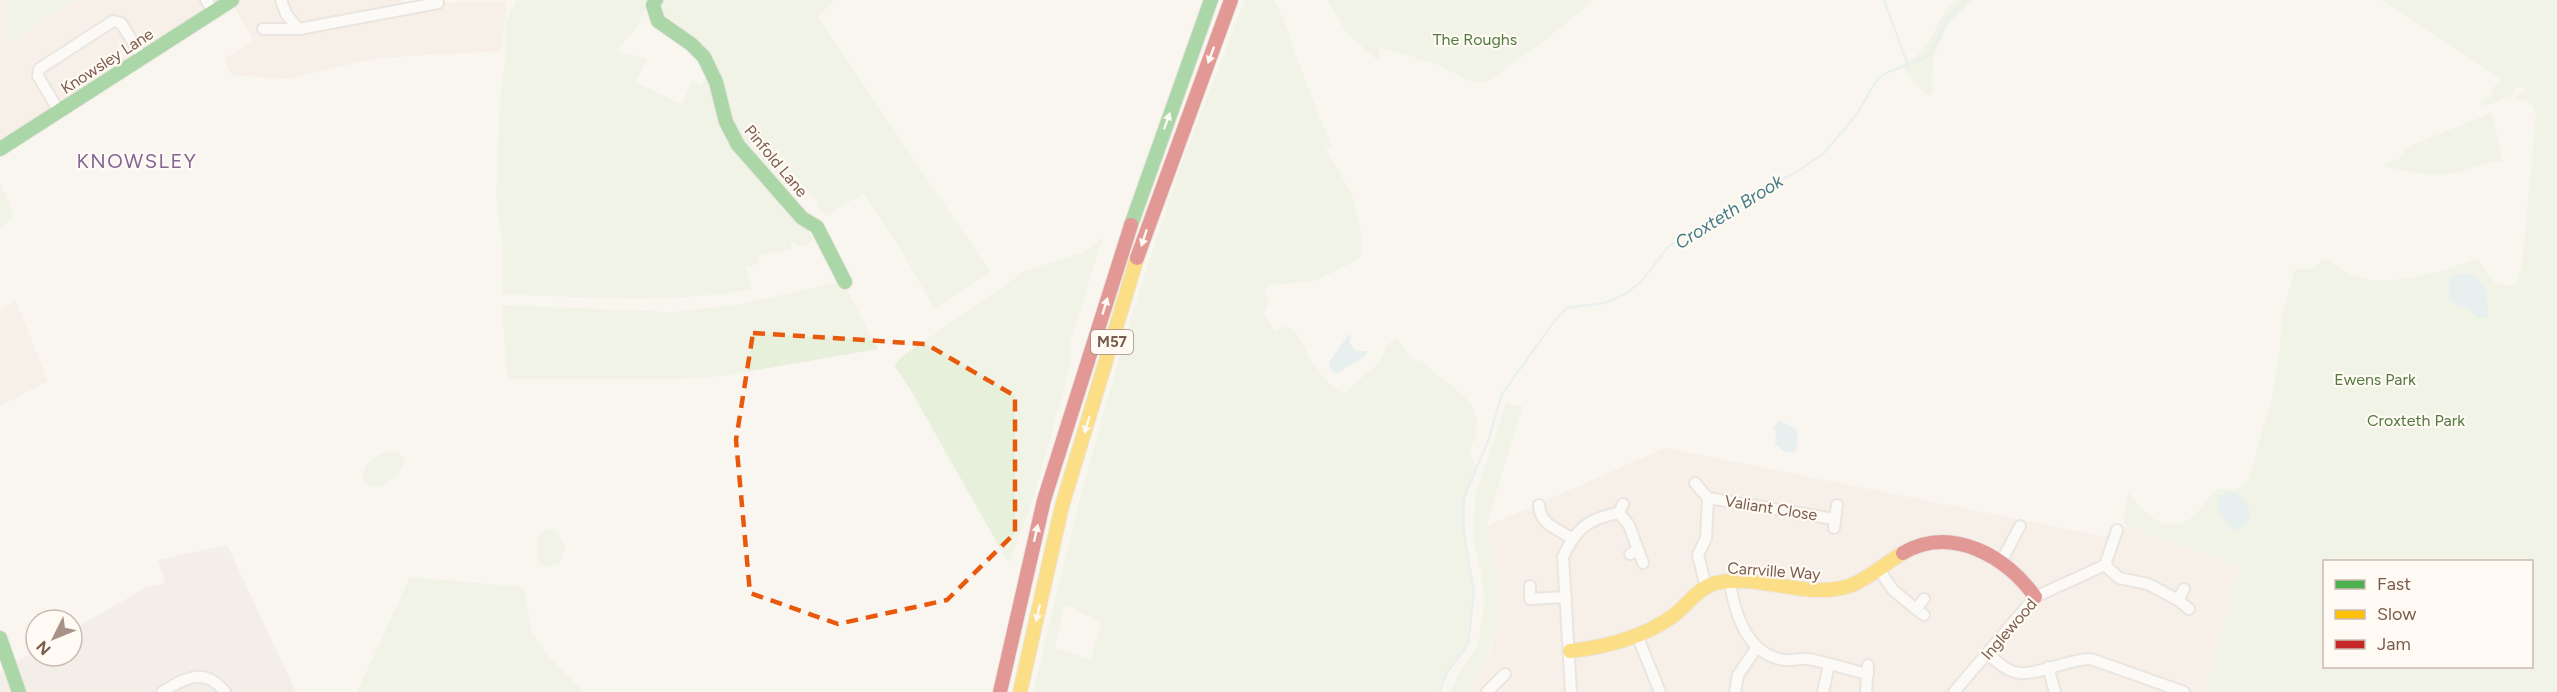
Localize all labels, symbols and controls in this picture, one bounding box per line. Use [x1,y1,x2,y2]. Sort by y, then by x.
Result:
street label: Knowsley Lane [57,24,157,98]
park label: The Roughs [1433,30,1517,49]
one-way arrow [1205,46,1215,64]
one-way arrow [1163,112,1173,130]
street label: Pinfold Lane [740,121,812,201]
district label: KNOWSLEY [77,149,197,173]
water label: Croxteth Brook [1671,169,1788,254]
one-way arrow [1138,229,1148,247]
one-way arrow [1101,297,1110,315]
road number: M57 [1091,330,1133,354]
park label: Ewens Park [2334,370,2416,389]
park label: Croxteth Park [2367,411,2465,430]
one-way arrow [1082,416,1091,434]
street label: Valiant Close [1723,491,1819,525]
one-way arrow [1032,523,1042,542]
street label: Carrville Way [1727,558,1822,584]
legend [2323,560,2533,668]
text: Fast [2377,573,2411,595]
street label: Inglewood [1977,594,2041,664]
text: Slow [2377,603,2416,625]
one-way arrow [1033,604,1042,623]
north arrow [24,608,84,668]
text: Jam [2377,633,2411,655]
text: N [32,637,55,659]

